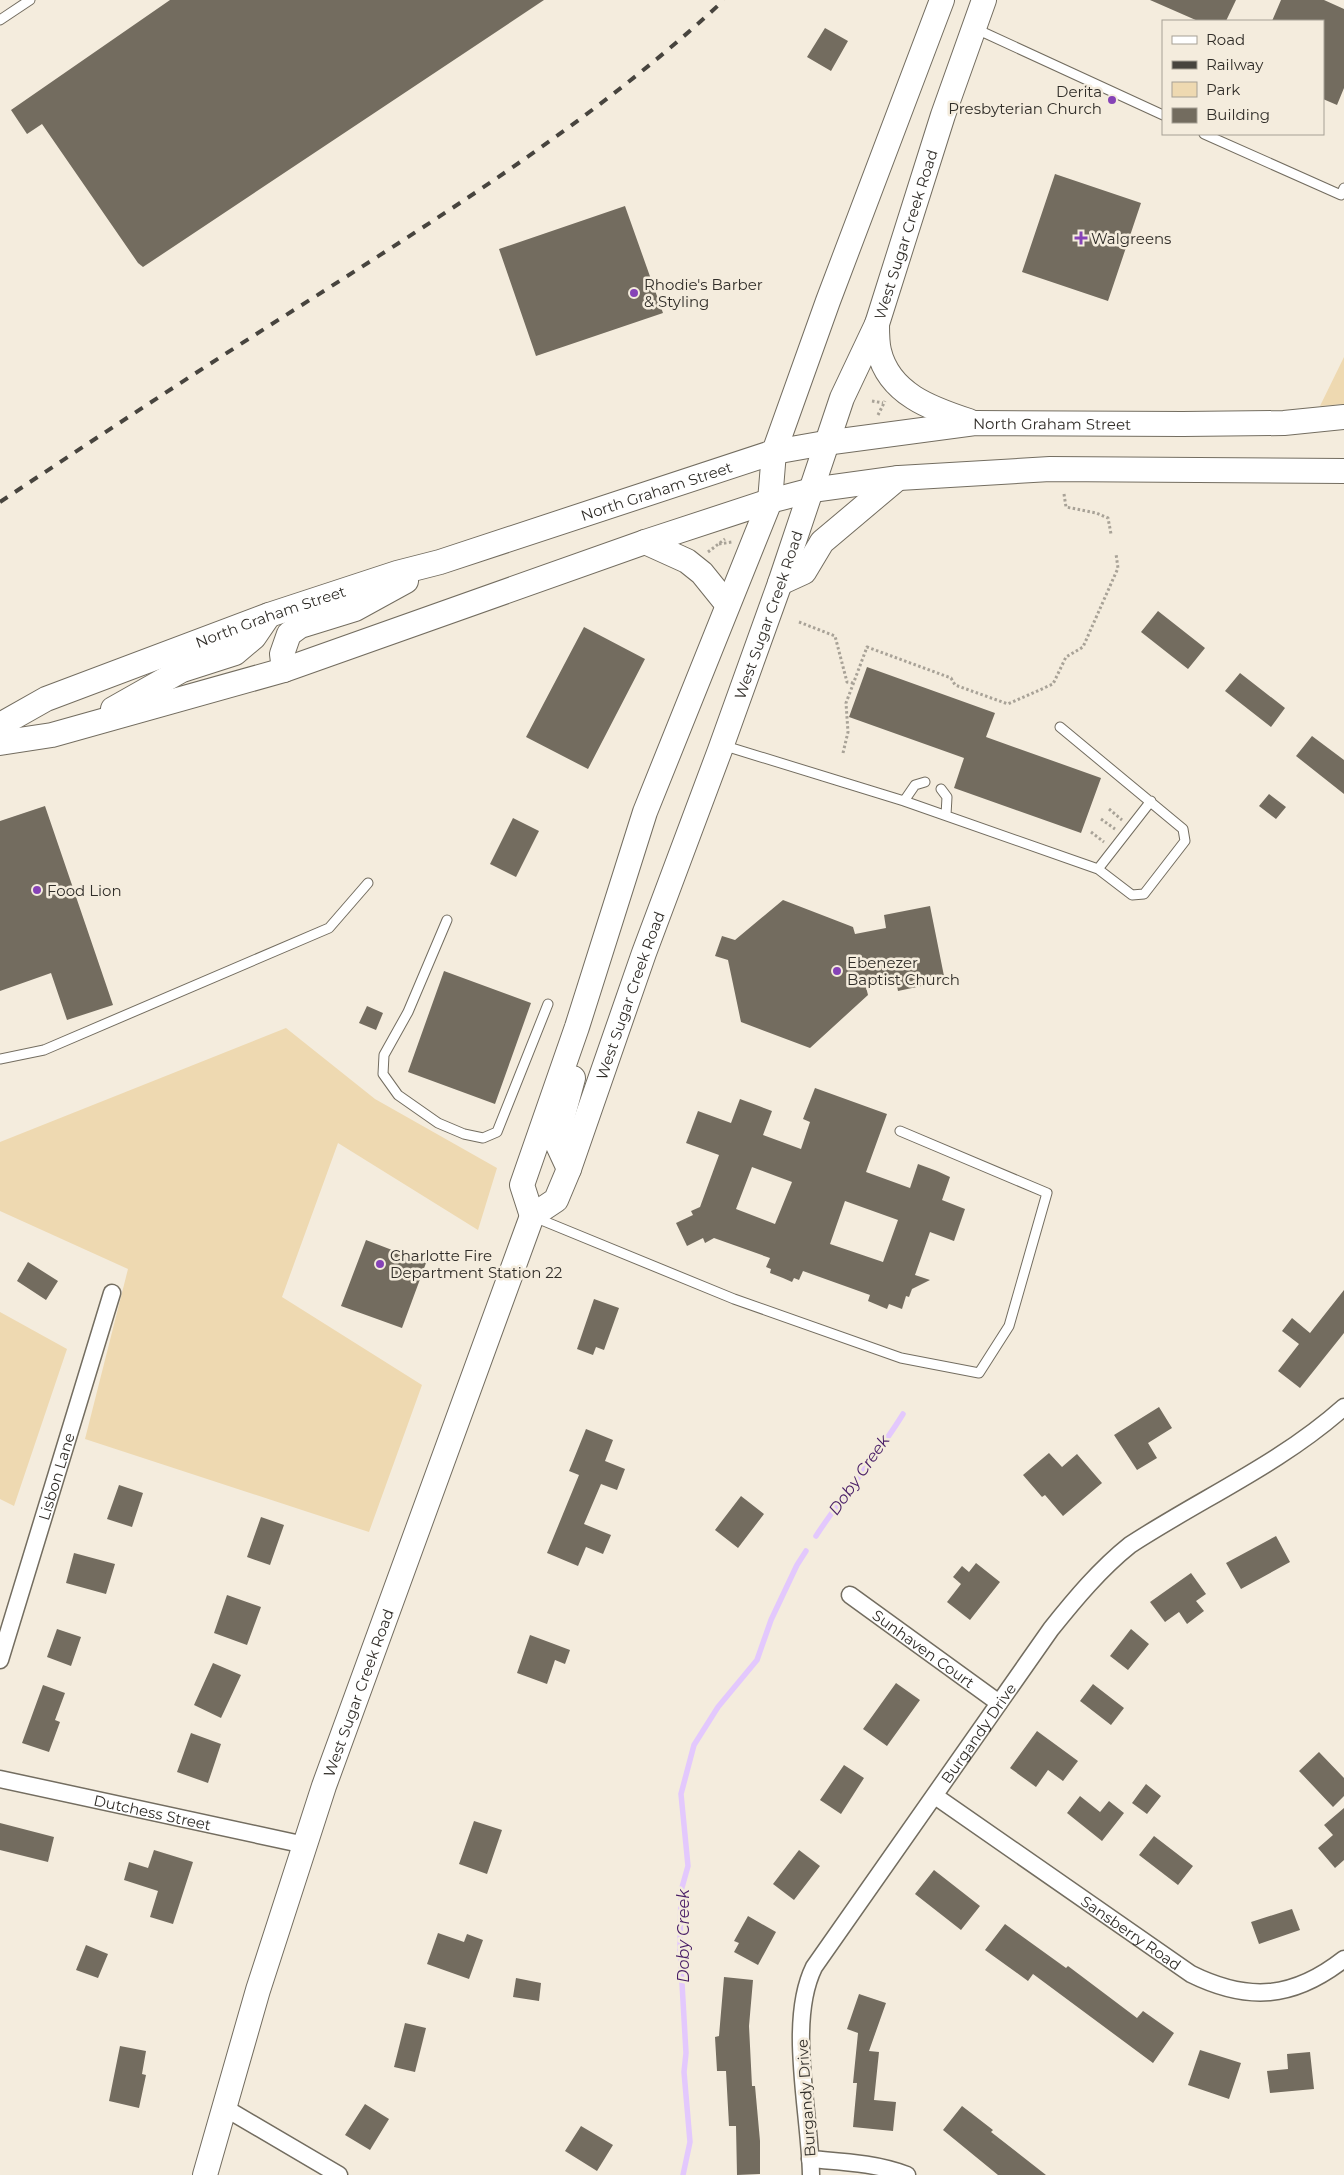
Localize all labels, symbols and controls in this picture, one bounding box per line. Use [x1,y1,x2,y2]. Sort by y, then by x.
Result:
legend [1162,20,1324,135]
text: Road [1206,30,1245,49]
text: Railway [1206,55,1264,74]
text: Park [1206,80,1240,99]
place label: Derita Presbyterian Church [948,82,1102,118]
marker: Derita Presbyterian Church [1106,94,1118,106]
text: Building [1206,105,1270,124]
street label: West Sugar Creek Road [870,147,941,322]
place label: Walgreens [1091,229,1171,248]
marker: Walgreens [1075,232,1087,244]
place label: Rhodie's Barber & Styling [644,275,763,311]
marker: Rhodie's Barber & Styling [628,287,640,299]
street label: North Graham Street [973,413,1131,433]
street label: North Graham Street [578,457,734,525]
street label: West Sugar Creek Road [730,528,806,702]
street label: North Graham Street [192,581,348,651]
place label: Food Lion [47,881,122,900]
marker: Food Lion [31,884,43,896]
street label: West Sugar Creek Road [591,908,668,1082]
place label: Ebenezer Baptist Church [847,953,960,989]
marker: Ebenezer Baptist Church [831,965,843,977]
place label: Charlotte Fire Department Station 22 [390,1246,562,1282]
marker: Charlotte Fire Department Station 22 [374,1258,386,1270]
street label: Lisbon Lane [34,1430,78,1523]
water label: Doby Creek [824,1430,894,1519]
street label: Sunhaven Court [869,1605,978,1692]
street label: West Sugar Creek Road [319,1606,397,1779]
street label: Burgandy Drive [936,1679,1020,1787]
street label: Dutchess Street [92,1790,213,1834]
water label: Doby Creek [674,1888,693,1983]
street label: Sansberry Road [1077,1891,1185,1974]
street label: Burgandy Drive [792,2039,820,2157]

